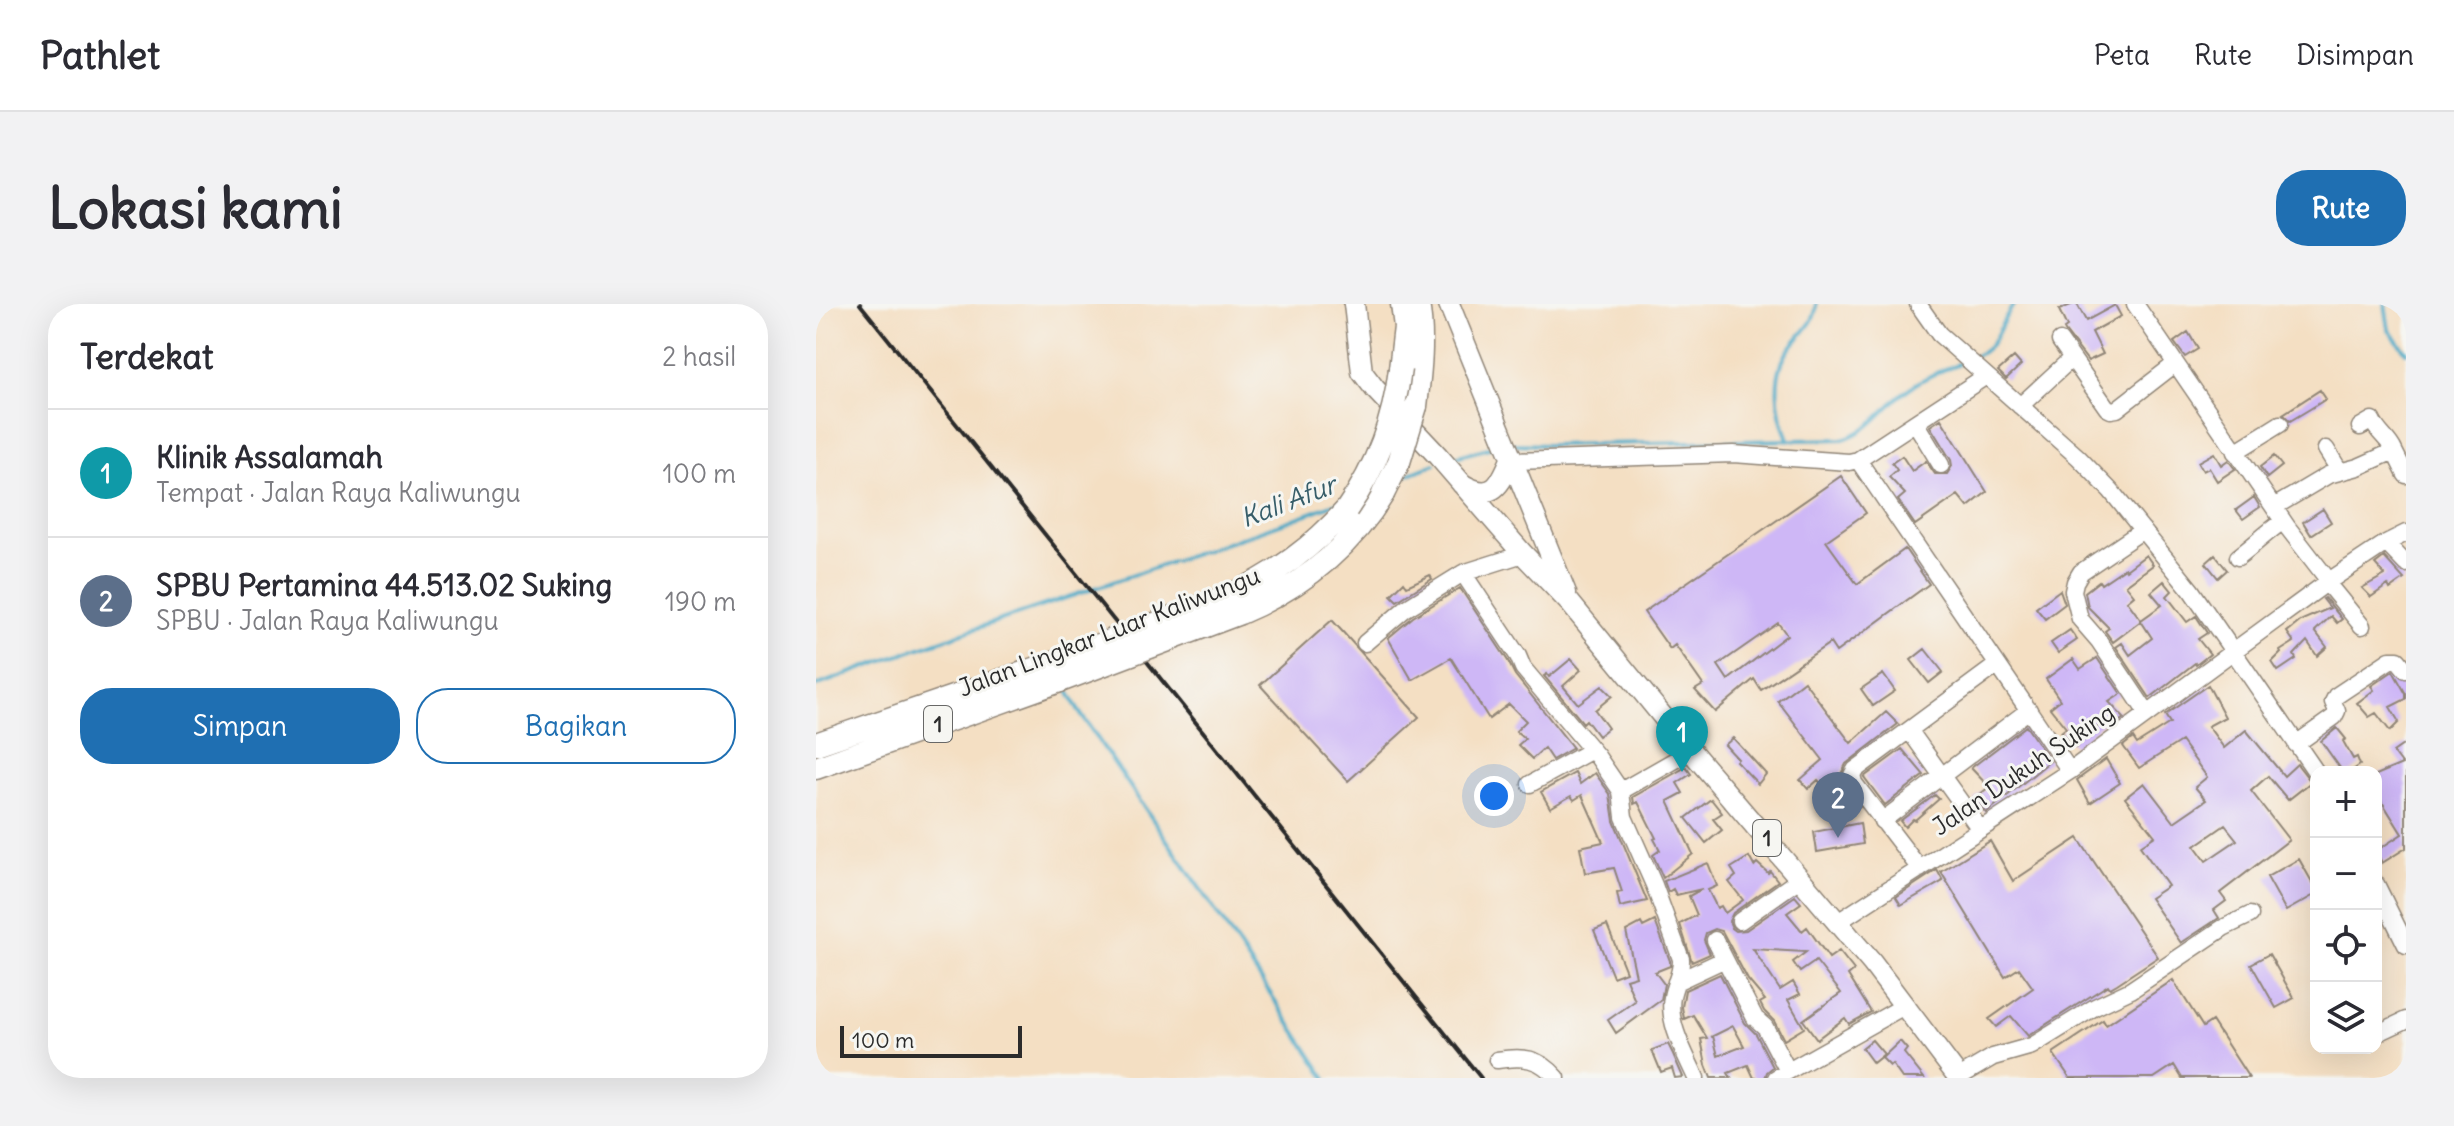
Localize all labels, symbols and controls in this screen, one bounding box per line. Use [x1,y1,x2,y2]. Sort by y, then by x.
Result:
text: Pathlet [40,32,160,79]
text: Peta [2094,37,2150,73]
text: Rute [2194,37,2252,73]
text: Disimpan [2296,37,2414,73]
button: Rute [2276,170,2406,246]
text: Lokasi kami [48,173,343,243]
text: Terdekat [80,335,213,378]
text: 2 hasil [662,340,736,373]
text: Klinik Assalamah [156,438,383,476]
text: 1 [101,457,111,490]
text: 100 m [662,457,736,490]
water label: Kali Afur [1236,467,1343,534]
text: Tempat · Jalan Raya Kaliwungu [156,476,521,509]
street label: Jalan Lingkar Luar Kaliwungu [954,560,1264,702]
text: SPBU Pertamina 44.513.02 Suking [156,566,612,604]
text: 2 [99,585,113,618]
text: 190 m [665,585,736,618]
text: SPBU · Jalan Raya Kaliwungu [156,604,499,637]
button: Simpan [80,688,400,764]
button: Bagikan [416,688,736,764]
street label: Jalan Dukuh Suking [1926,697,2120,841]
road number: 1 [924,706,952,742]
pin: 1 [1656,706,1708,772]
map controls [2310,766,2382,1054]
button: + [2310,766,2382,838]
pin: 2 [1812,772,1864,838]
your location [1474,776,1514,816]
road number: 1 [1753,820,1781,856]
button: − [2310,838,2382,910]
button: locate [2310,910,2382,982]
button: layers [2310,982,2382,1054]
scale bar [840,1022,1022,1058]
text: 100 m [852,1026,914,1054]

